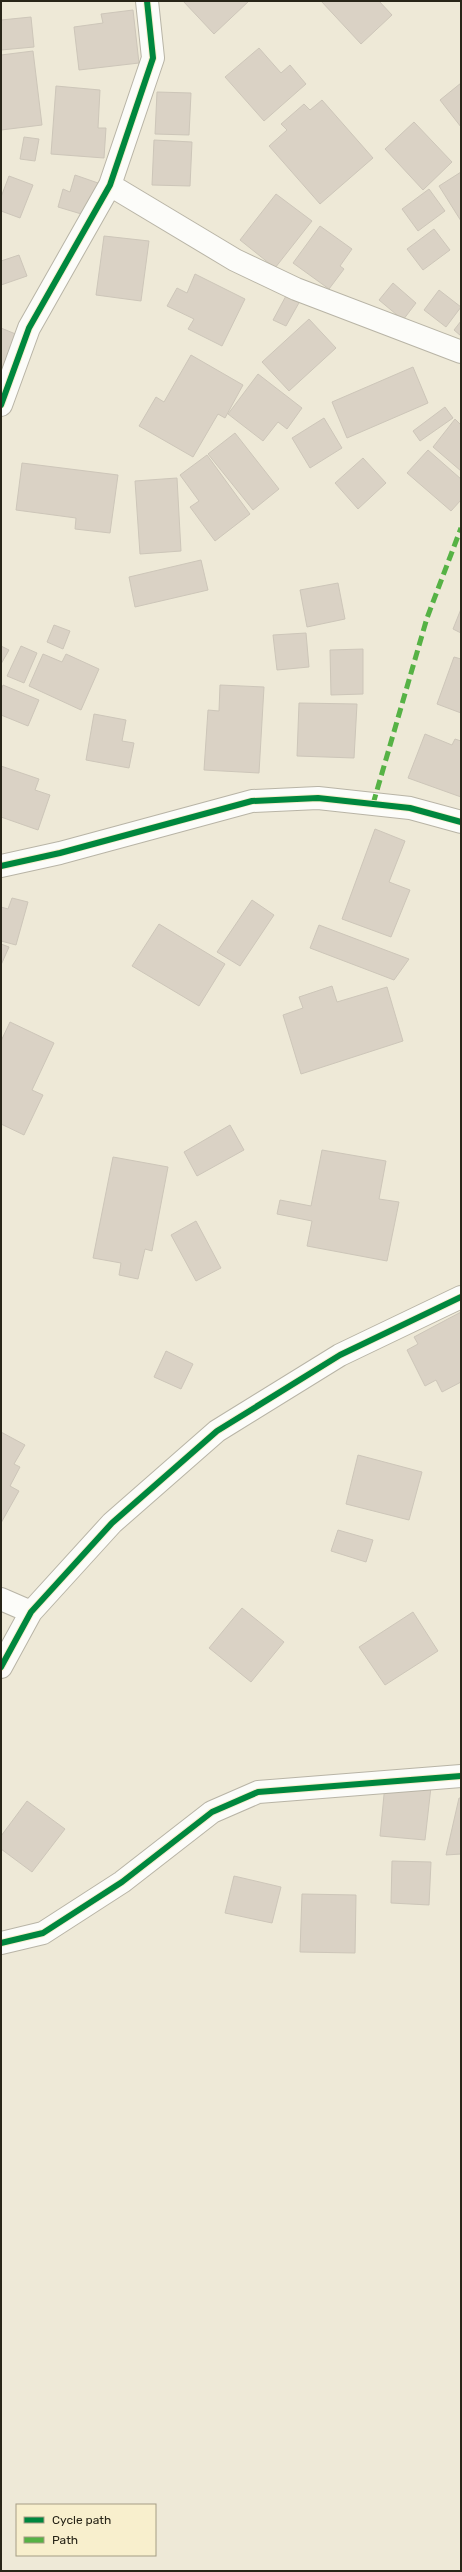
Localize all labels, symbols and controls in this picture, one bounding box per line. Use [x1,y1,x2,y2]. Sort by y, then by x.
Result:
legend [16,2504,156,2556]
text: Cycle path [52,2513,111,2527]
text: Path [52,2533,78,2547]

